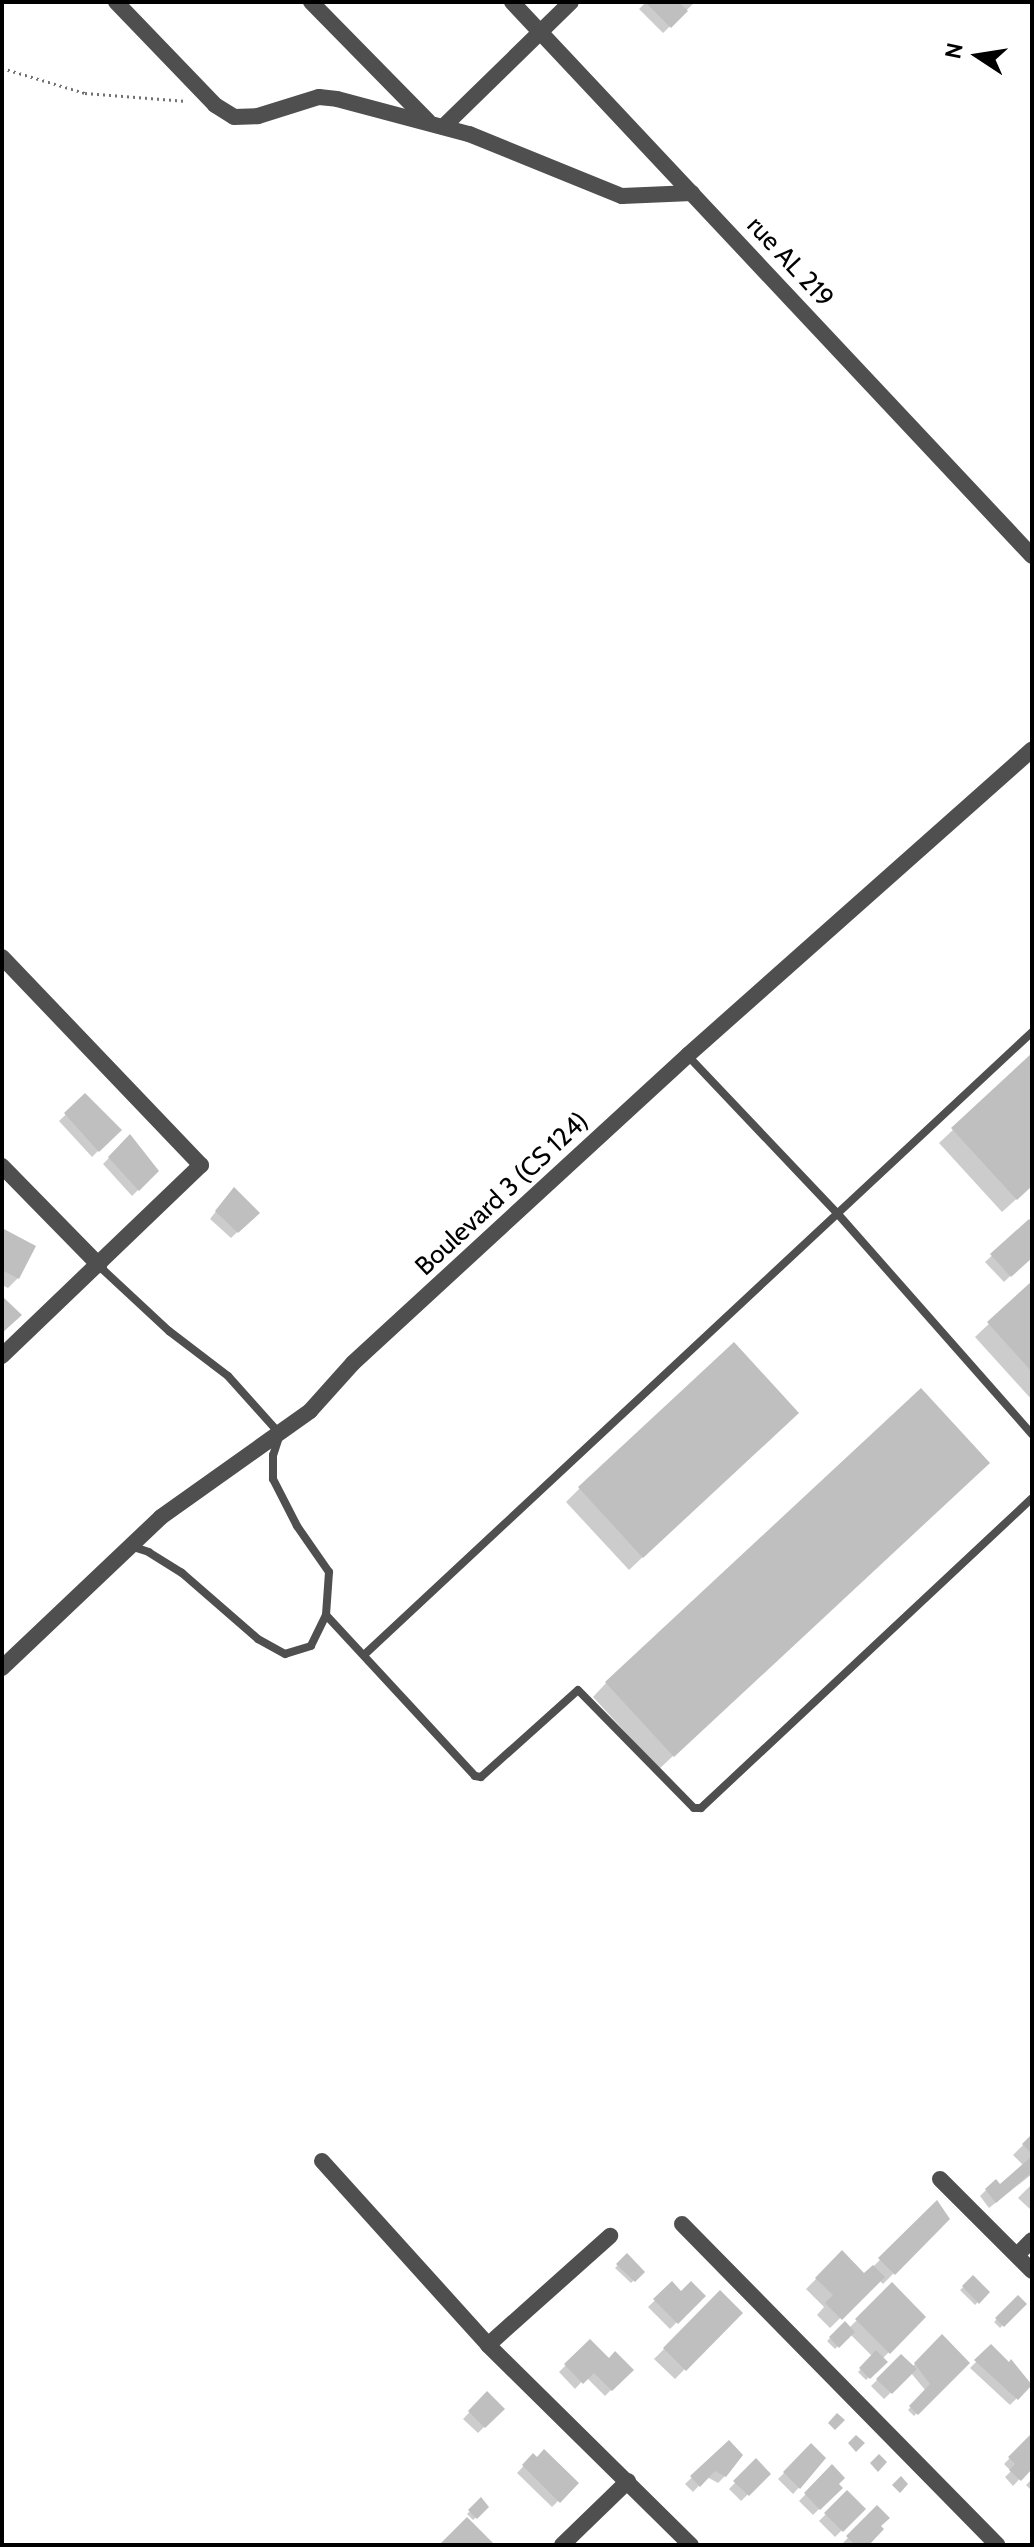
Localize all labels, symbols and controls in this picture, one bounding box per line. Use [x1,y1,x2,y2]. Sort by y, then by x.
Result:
north arrow [938,16,1018,96]
text: N [939,40,969,61]
street label: rue AL 219 [740,210,840,314]
street label: Boulevard 3 (CS 124) [409,1106,595,1282]

